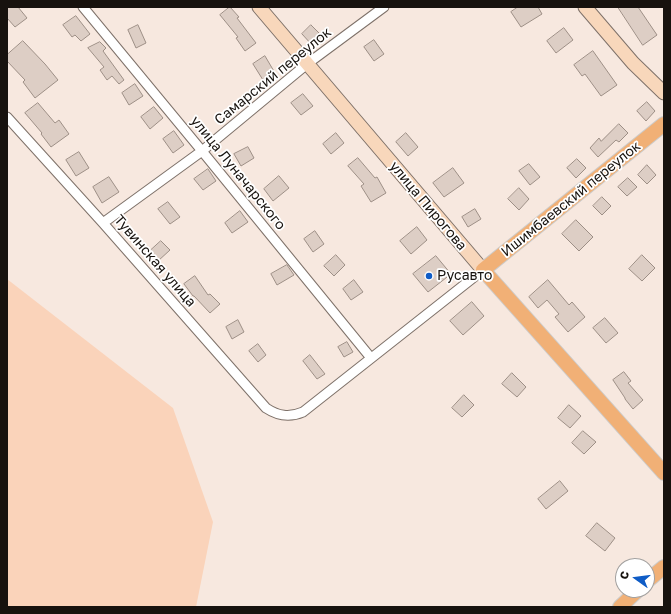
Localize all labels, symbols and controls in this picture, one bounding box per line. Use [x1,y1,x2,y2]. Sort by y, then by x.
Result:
street label: Самарский переулок [211,24,335,128]
street label: улица Луначарского [187,113,289,233]
street label: Ишимбаевский переулок [498,138,644,260]
street label: улица Пирогова [386,158,470,254]
street label: Тувинская улица [110,212,200,310]
place label: Русавто [437,268,492,284]
marker: Русавто [424,271,434,281]
north arrow [615,558,655,598]
text: С [617,570,631,581]

